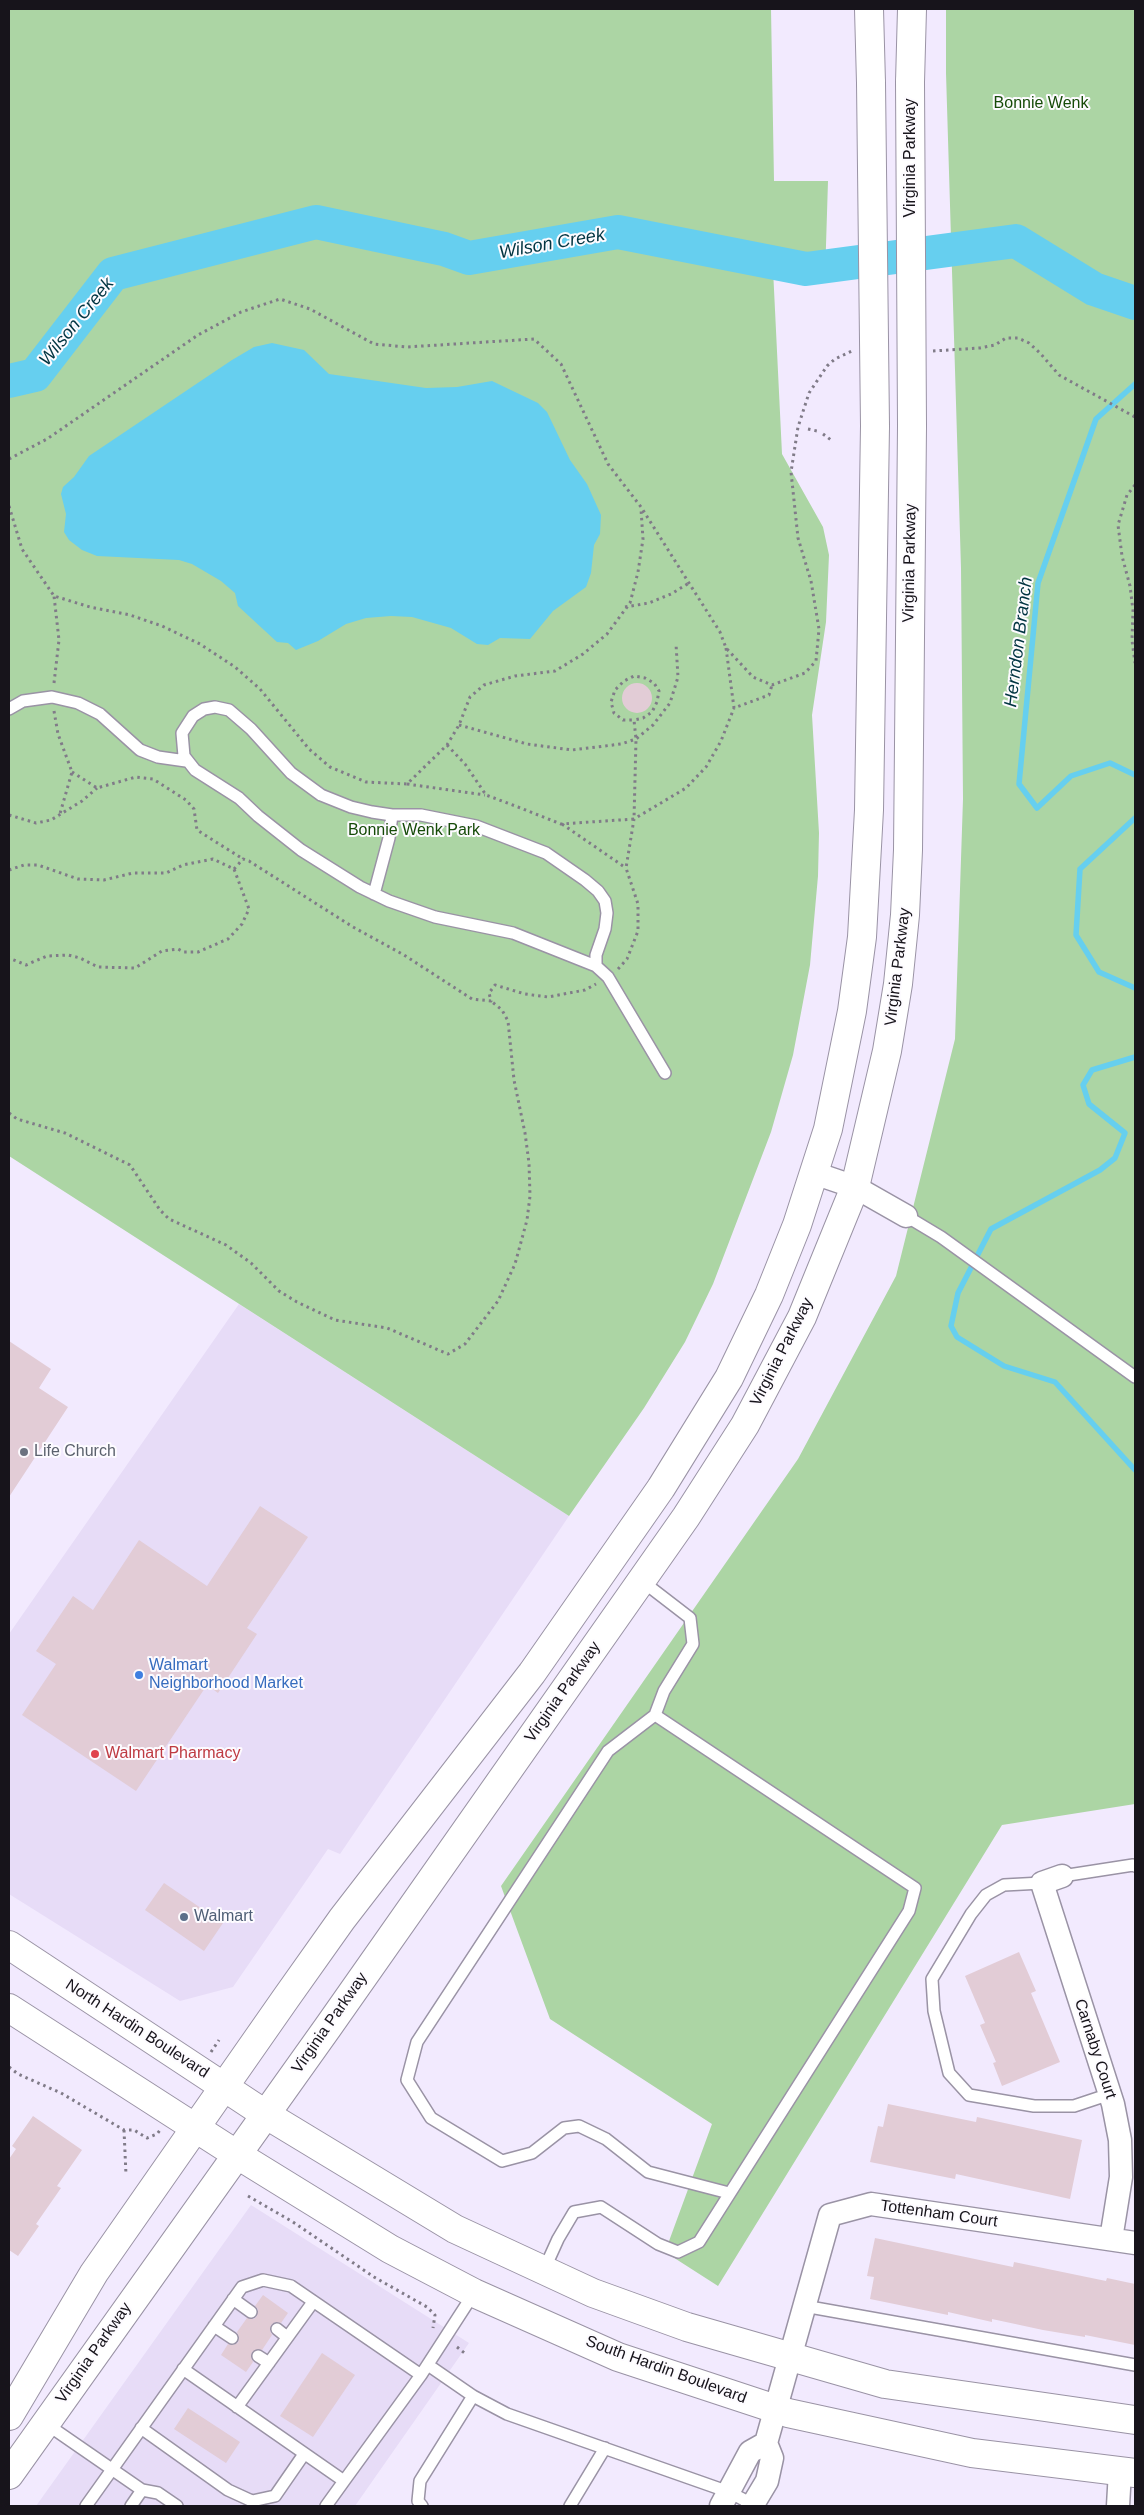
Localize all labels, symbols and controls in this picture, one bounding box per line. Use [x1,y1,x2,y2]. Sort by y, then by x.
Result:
park label: Bonnie Wenk [994,94,1088,114]
street label: Virginia Parkway [901,99,921,217]
water label: Wilson Creek [498,224,606,264]
water label: Wilson Creek [35,274,119,370]
street label: Virginia Parkway [899,503,921,623]
water label: Herndon Branch [1000,576,1038,708]
park label: Bonnie Wenk Park [348,821,480,841]
street label: Virginia Parkway [881,907,915,1027]
street label: Virginia Parkway [746,1295,818,1409]
place label: Life Church [34,1442,116,1462]
marker: Life Church [18,1446,30,1458]
street label: Virginia Parkway [521,1638,605,1746]
place label: Walmart Neighborhood Market [149,1656,303,1694]
marker: Walmart Neighborhood Market [133,1669,145,1681]
place label: Walmart Pharmacy [105,1744,240,1764]
marker: Walmart Pharmacy [89,1748,101,1760]
place label: Walmart [194,1907,253,1927]
marker: Walmart [178,1911,190,1923]
street label: Virginia Parkway [288,1969,372,2077]
street label: North Hardin Boulevard [62,1975,212,2083]
street label: Carnaby Court [1070,1997,1120,2101]
street label: Tottenham Court [879,2196,999,2232]
street label: Virginia Parkway [52,2299,136,2407]
street label: South Hardin Boulevard [583,2332,749,2408]

